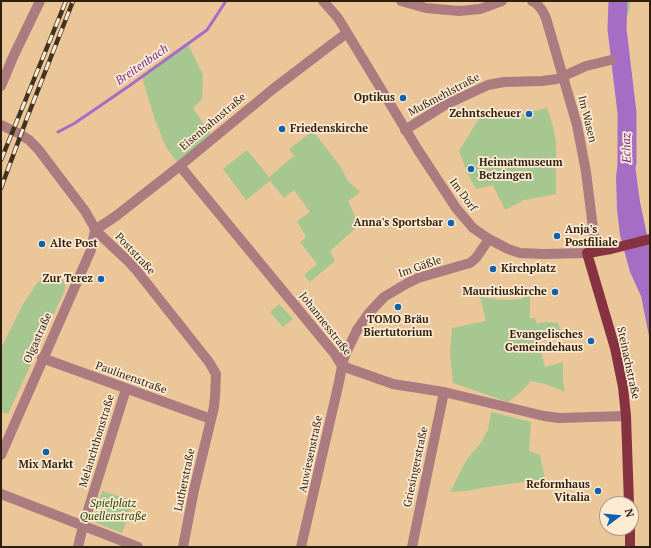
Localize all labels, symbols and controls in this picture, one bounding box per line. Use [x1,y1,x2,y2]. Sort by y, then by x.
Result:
water label: Breitenbach [113,42,171,88]
street label: Mußmehlstraße [406,71,482,119]
street label: Eisenbahnstraße [177,91,249,153]
place label: Optikus [354,91,395,105]
marker: Optikus [398,93,408,103]
street label: Im Wasen [575,94,599,144]
place label: Zehntscheuer [449,107,521,121]
marker: Zehntscheuer [524,109,534,119]
place label: Friedenskirche [290,122,368,136]
marker: Friedenskirche [277,124,287,134]
water label: Echaz [620,133,634,163]
place label: Heimatmuseum Betzingen [479,156,563,182]
marker: Heimatmuseum Betzingen [466,164,476,174]
street label: Im Dorf [447,176,479,214]
place label: Anna's Sportsbar [353,216,443,230]
marker: Anna's Sportsbar [446,218,456,228]
place label: Anja's Postfiliale [565,223,618,249]
street label: Poststraße [112,230,158,278]
marker: Anja's Postfiliale [552,231,562,241]
place label: Alte Post [50,237,98,251]
marker: Alte Post [37,239,47,249]
street label: Im Gäßle [397,253,443,281]
place label: Kirchplatz [501,262,556,276]
marker: Kirchplatz [488,264,498,274]
place label: Zur Terez [43,272,93,286]
marker: Zur Terez [96,274,106,284]
place label: Mauritiuskirche [462,285,547,299]
marker: Mauritiuskirche [550,287,560,297]
street label: Johannesstraße [296,290,354,358]
marker: TOMO Bräu Biertutorium [393,302,403,312]
street label: Olgastraße [21,311,55,365]
place label: TOMO Bräu Biertutorium [364,313,432,339]
street label: Steinachstraße [614,326,642,400]
place label: Evangelisches Gemeindehaus [505,328,583,354]
marker: Evangelisches Gemeindehaus [586,336,596,346]
street label: Paulinenstraße [94,359,168,397]
street label: Melanchthonstraße [77,393,117,489]
street label: Auwiesenstraße [296,414,326,494]
street label: Griesingerstraße [401,426,431,508]
marker: Mix Markt [41,447,51,457]
street label: Lutherstraße [172,447,198,513]
place label: Mix Markt [19,458,73,472]
place label: Reformhaus Vitalia [526,478,590,504]
marker: Reformhaus Vitalia [593,486,603,496]
north arrow [599,496,639,536]
park label: Spielplatz Quellenstraße [80,497,146,523]
text: N [622,507,637,519]

